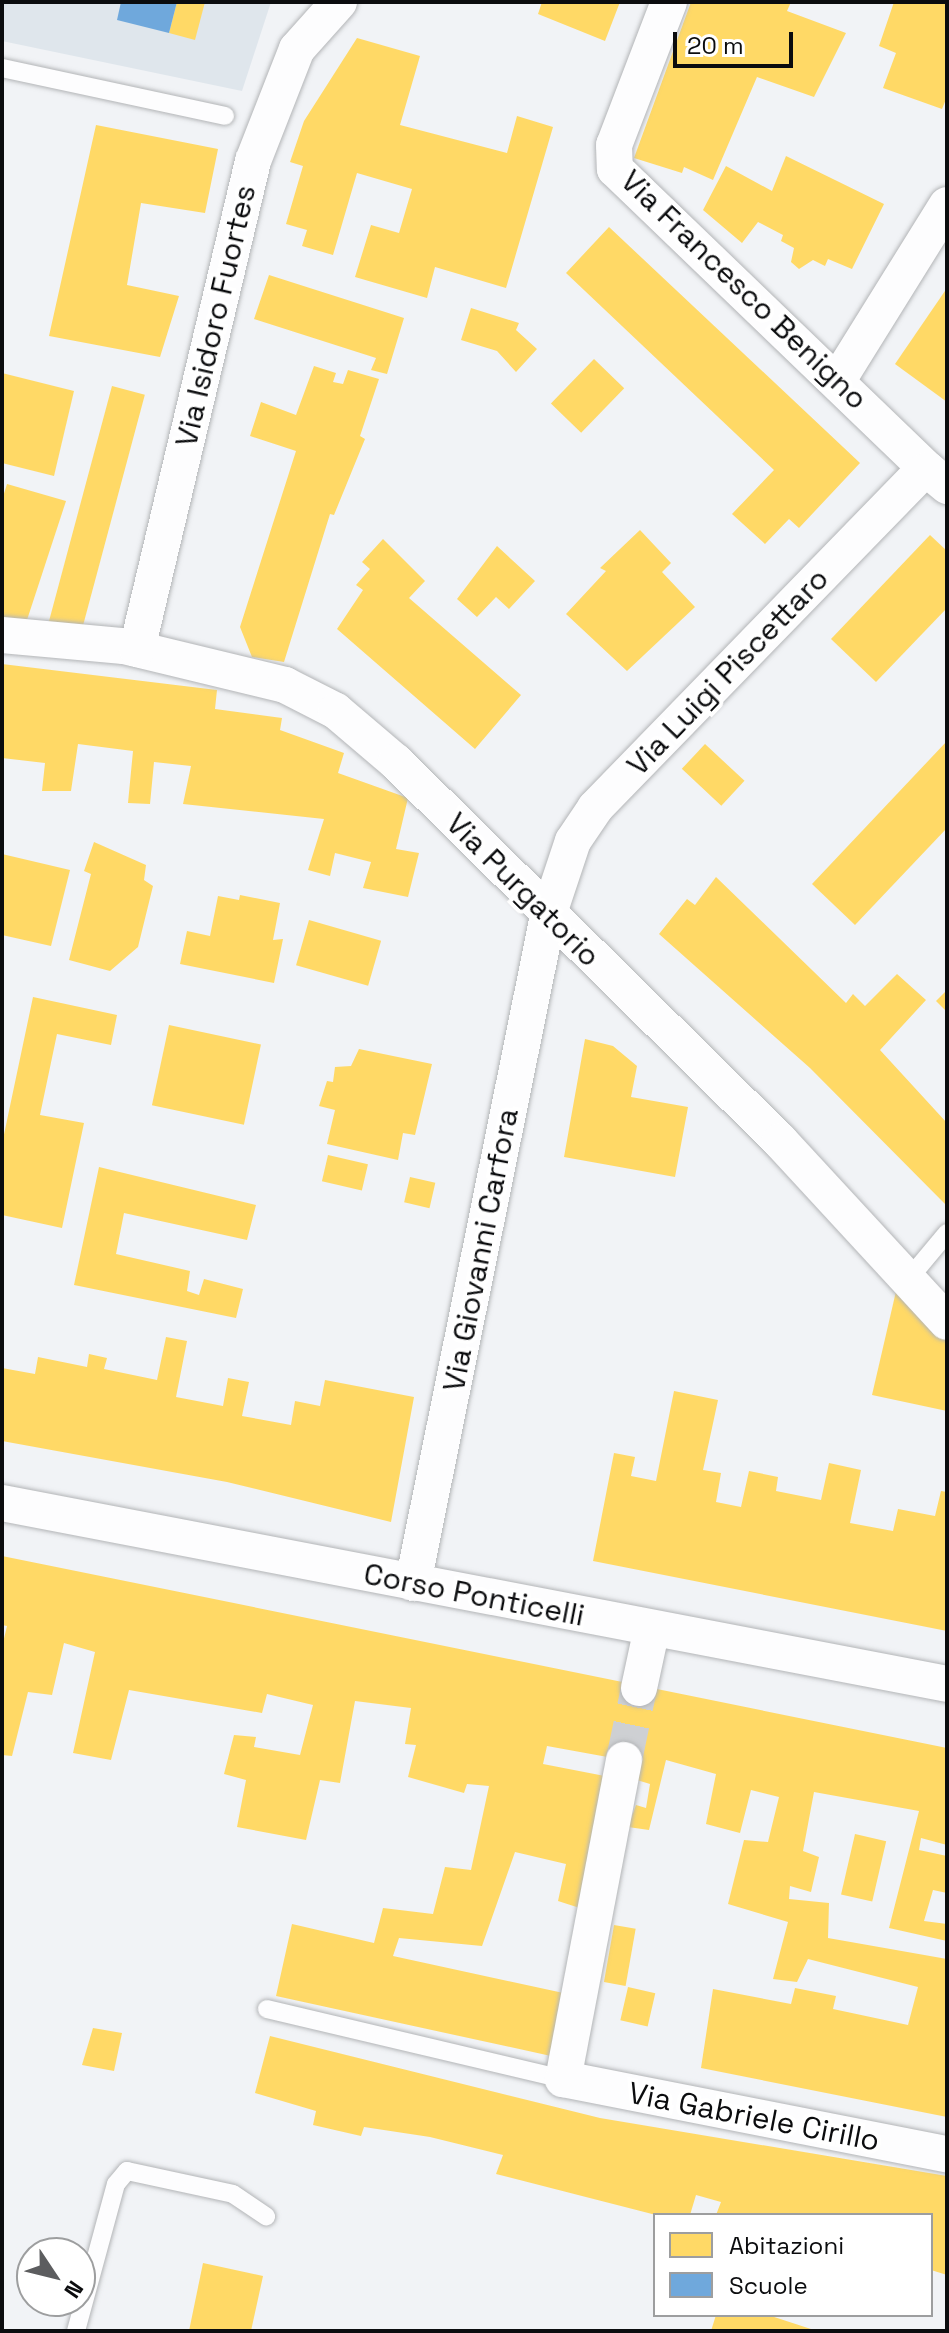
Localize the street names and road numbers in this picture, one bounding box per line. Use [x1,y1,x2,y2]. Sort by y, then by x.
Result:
street label: Via Francesco Benigno [613,163,875,417]
street label: Via Isidoro Fuortes [168,182,264,450]
street label: Via Luigi Piscettaro [620,561,836,783]
street label: Via Purgatorio [439,806,607,974]
street label: Via Giovanni Carfora [436,1105,526,1395]
street label: Corso Ponticelli [361,1556,587,1634]
street label: Via Gabriele Cirillo [625,2075,883,2159]

